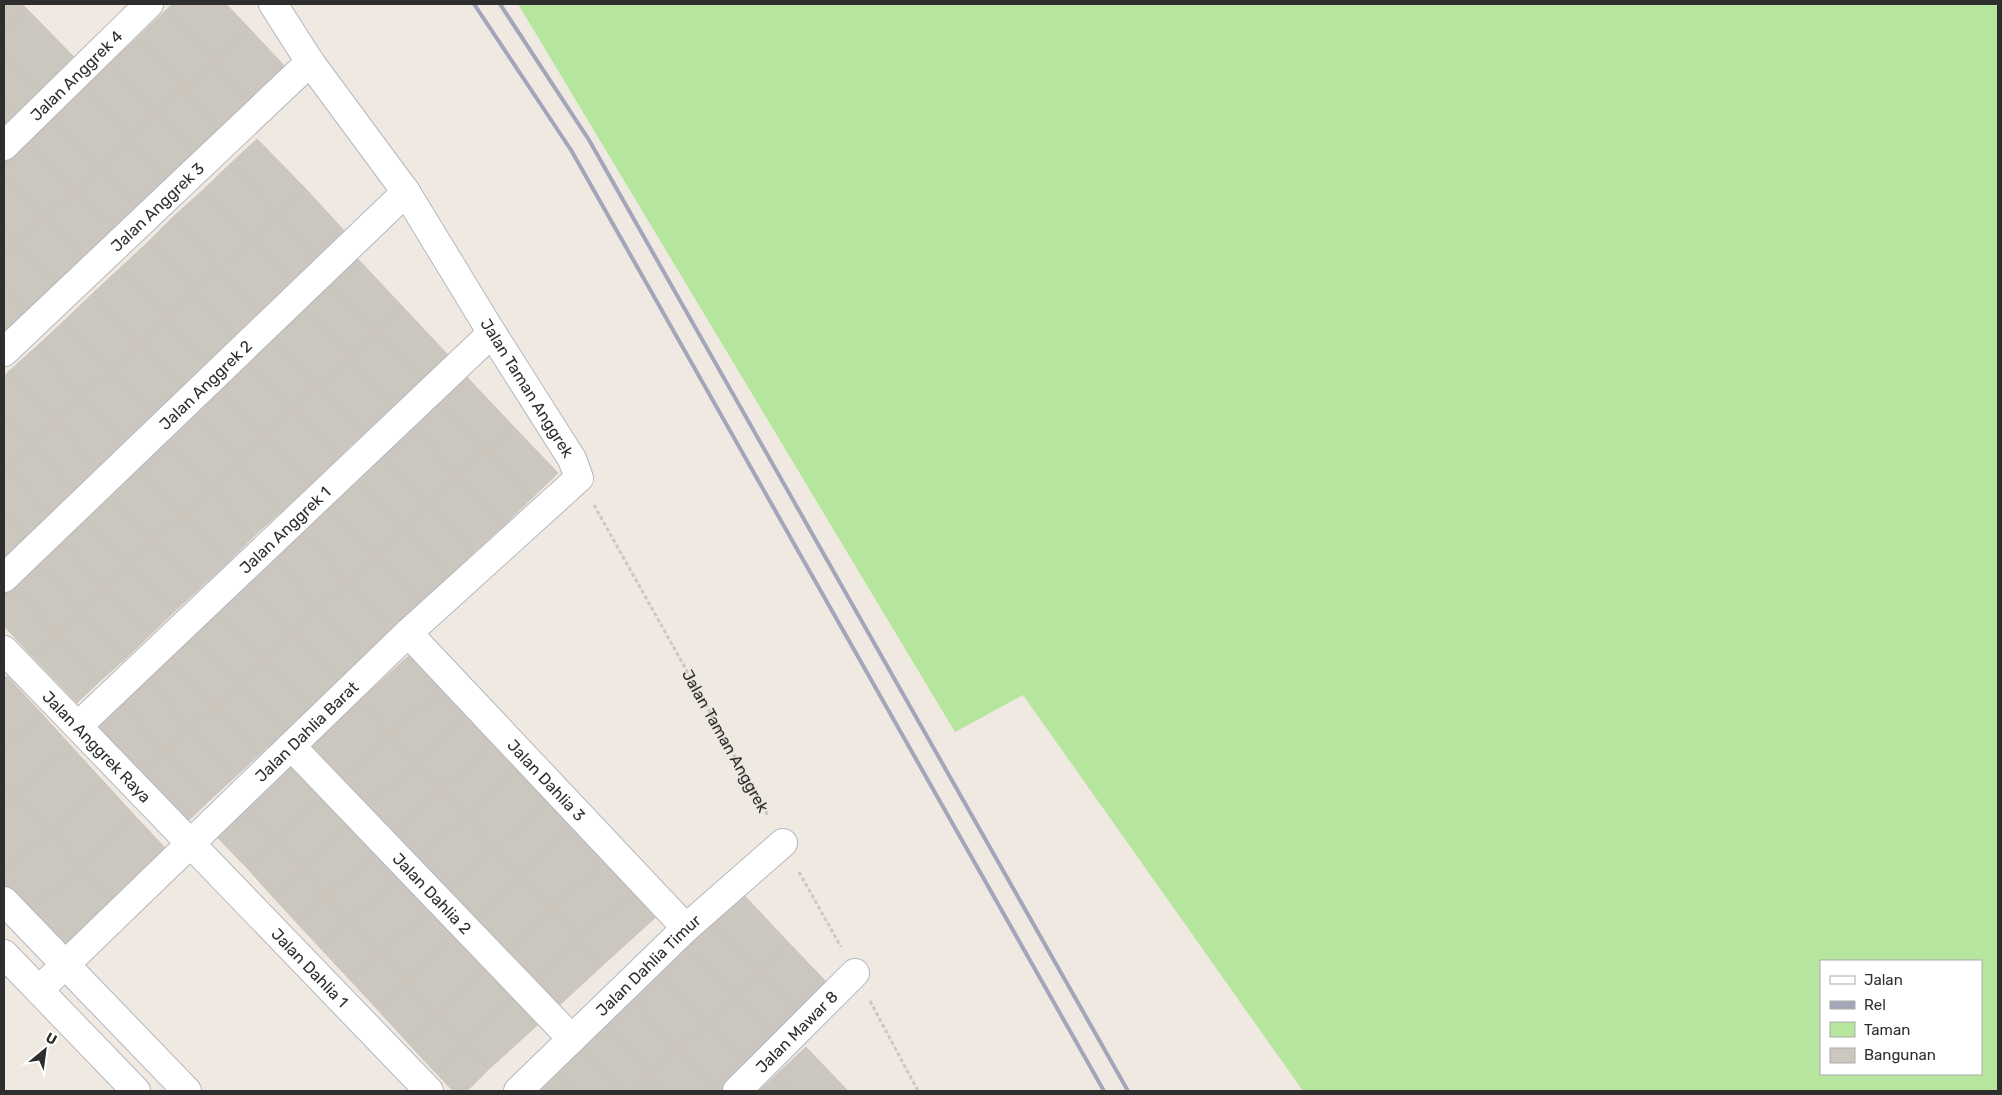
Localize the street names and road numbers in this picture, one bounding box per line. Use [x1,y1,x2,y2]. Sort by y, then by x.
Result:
street label: Jalan Anggrek 4 [26,26,126,125]
street label: Jalan Anggrek 3 [107,158,208,255]
street label: Jalan Taman Anggrek [476,315,578,462]
street label: Jalan Anggrek 2 [155,336,255,433]
street label: Jalan Anggrek 1 [235,482,334,577]
street label: Jalan Taman Anggrek [678,666,774,816]
street label: Jalan Dahlia Barat [251,677,362,785]
street label: Jalan Anggrek Raya [39,687,155,806]
street label: Jalan Dahlia 3 [504,735,589,825]
street label: Jalan Dahlia 2 [389,849,475,938]
street label: Jalan Dahlia Timur [592,910,704,1020]
street label: Jalan Dahlia 1 [268,924,352,1011]
street label: Jalan Mawar 8 [751,987,841,1077]

